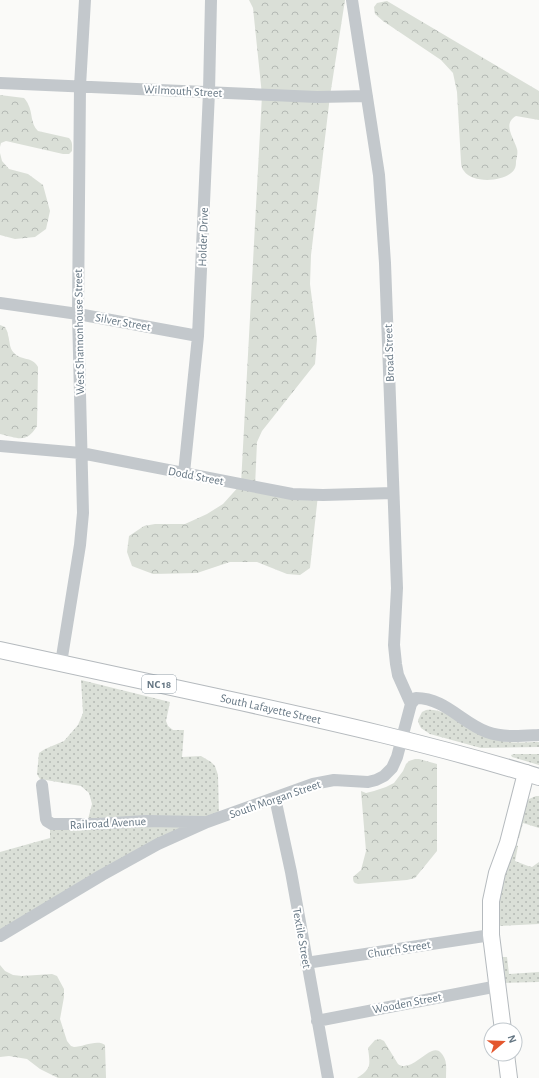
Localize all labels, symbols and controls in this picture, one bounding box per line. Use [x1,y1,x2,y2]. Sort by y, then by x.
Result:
street label: Wilmouth Street [143,83,223,99]
street label: Holder Drive [196,207,210,267]
street label: West Shannonhouse Street [72,269,86,395]
street label: Silver Street [94,311,152,333]
street label: Broad Street [382,324,396,382]
street label: Dodd Street [167,465,225,487]
road number: NC 18 [142,675,176,693]
street label: South Lafayette Street [219,692,322,726]
street label: South Morgan Street [228,778,322,820]
street label: Railroad Avenue [70,815,146,831]
street label: Textile Street [291,907,313,969]
street label: Church Street [367,938,431,960]
street label: Wooden Street [371,990,443,1016]
north arrow [483,1022,523,1062]
text: N [506,1033,518,1044]

